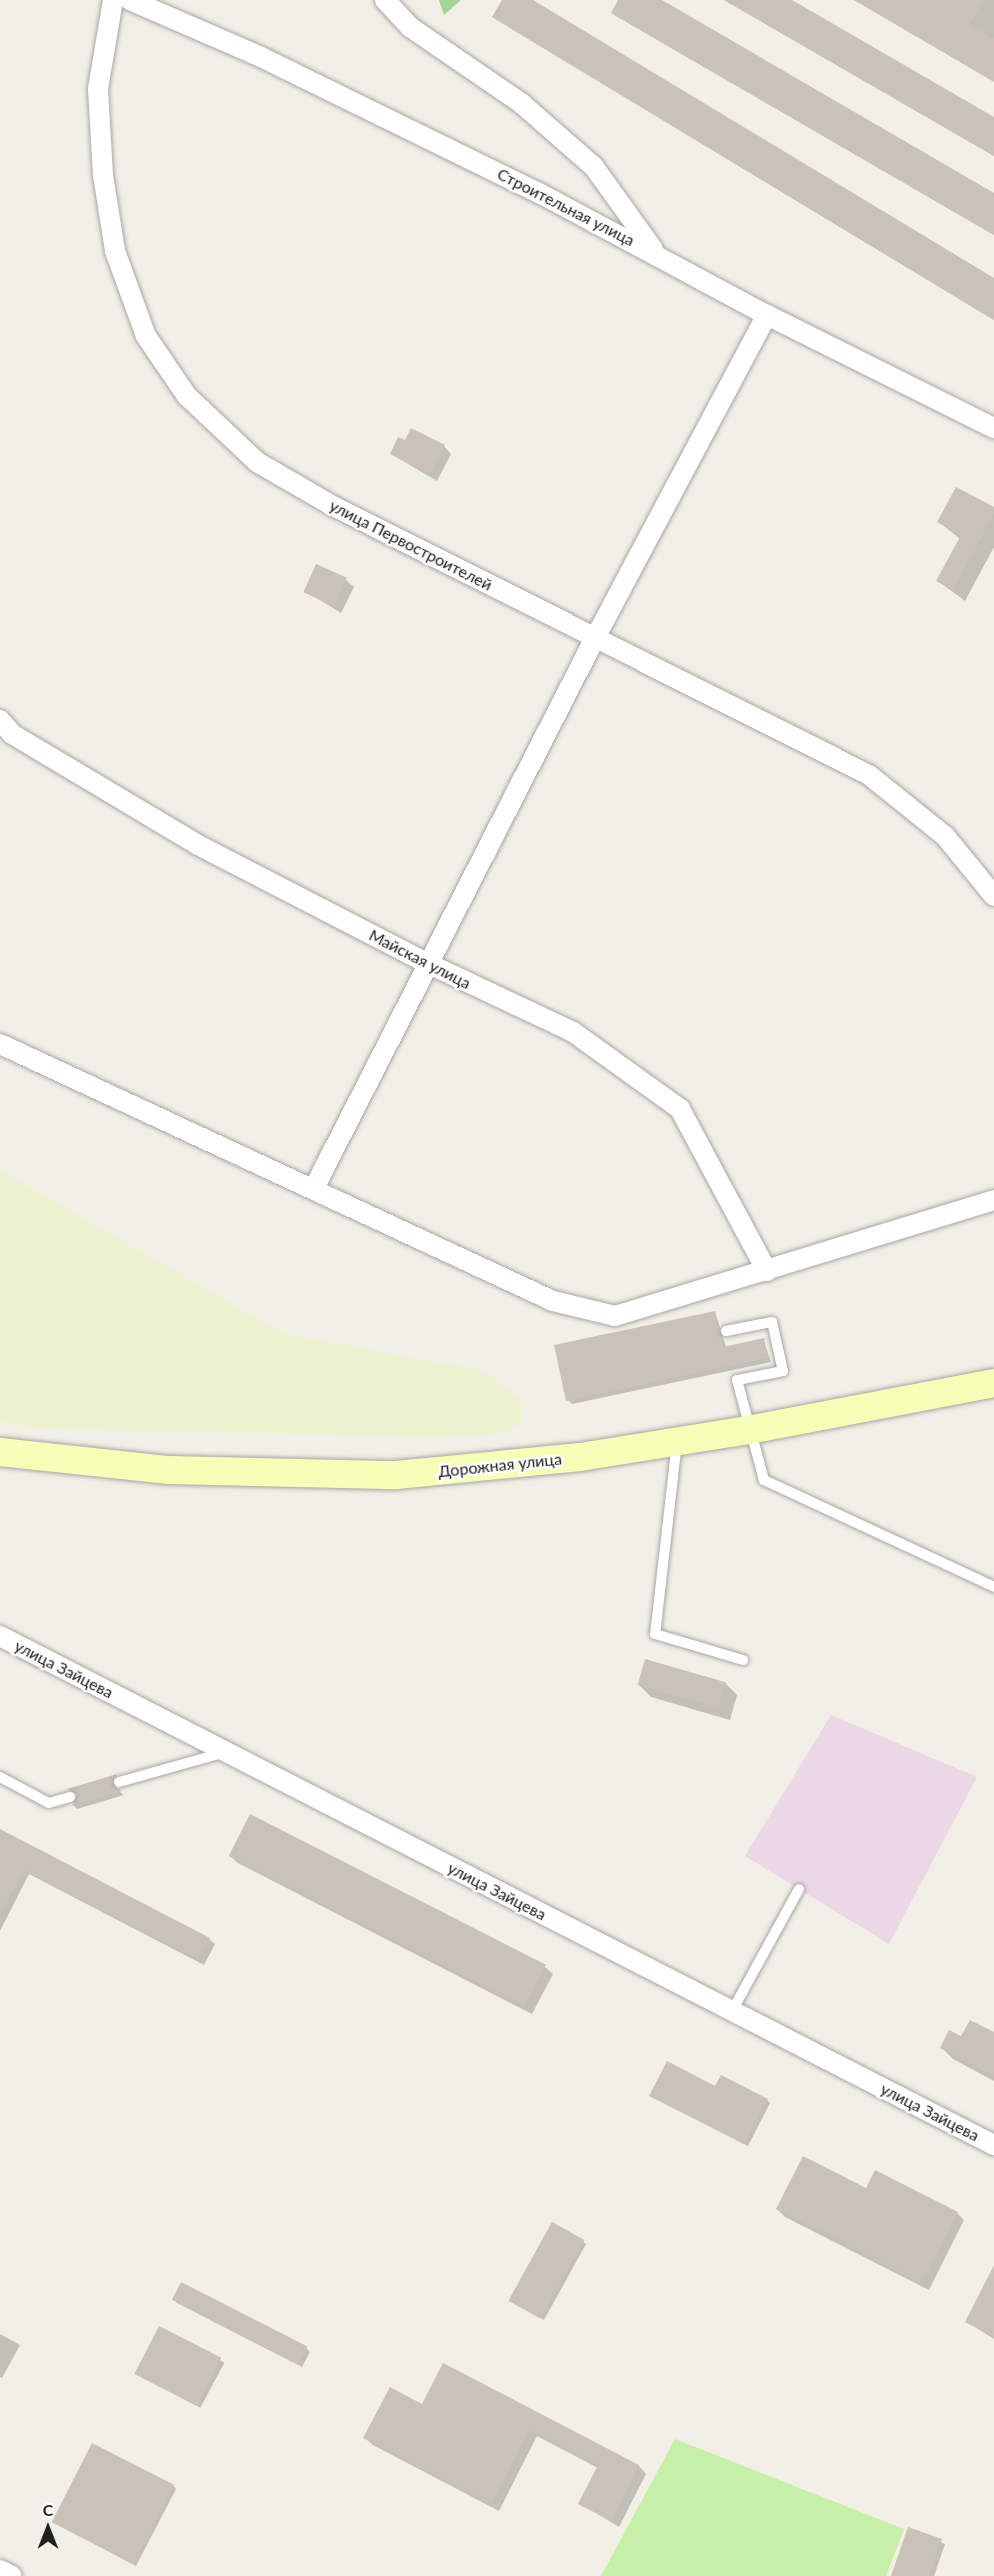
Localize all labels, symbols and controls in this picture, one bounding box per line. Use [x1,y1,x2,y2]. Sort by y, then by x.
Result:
street label: Строительная улица [494,164,638,250]
street label: улица Первостроителей [326,496,496,594]
street label: Майская улица [366,925,474,993]
street label: Дорожная улица [437,1449,563,1481]
street label: улица Зайцева [12,1636,116,1702]
street label: улица Зайцева [445,1858,549,1924]
street label: улица Зайцева [878,2079,982,2145]
north arrow [18,2498,78,2558]
text: С [43,2500,53,2519]

